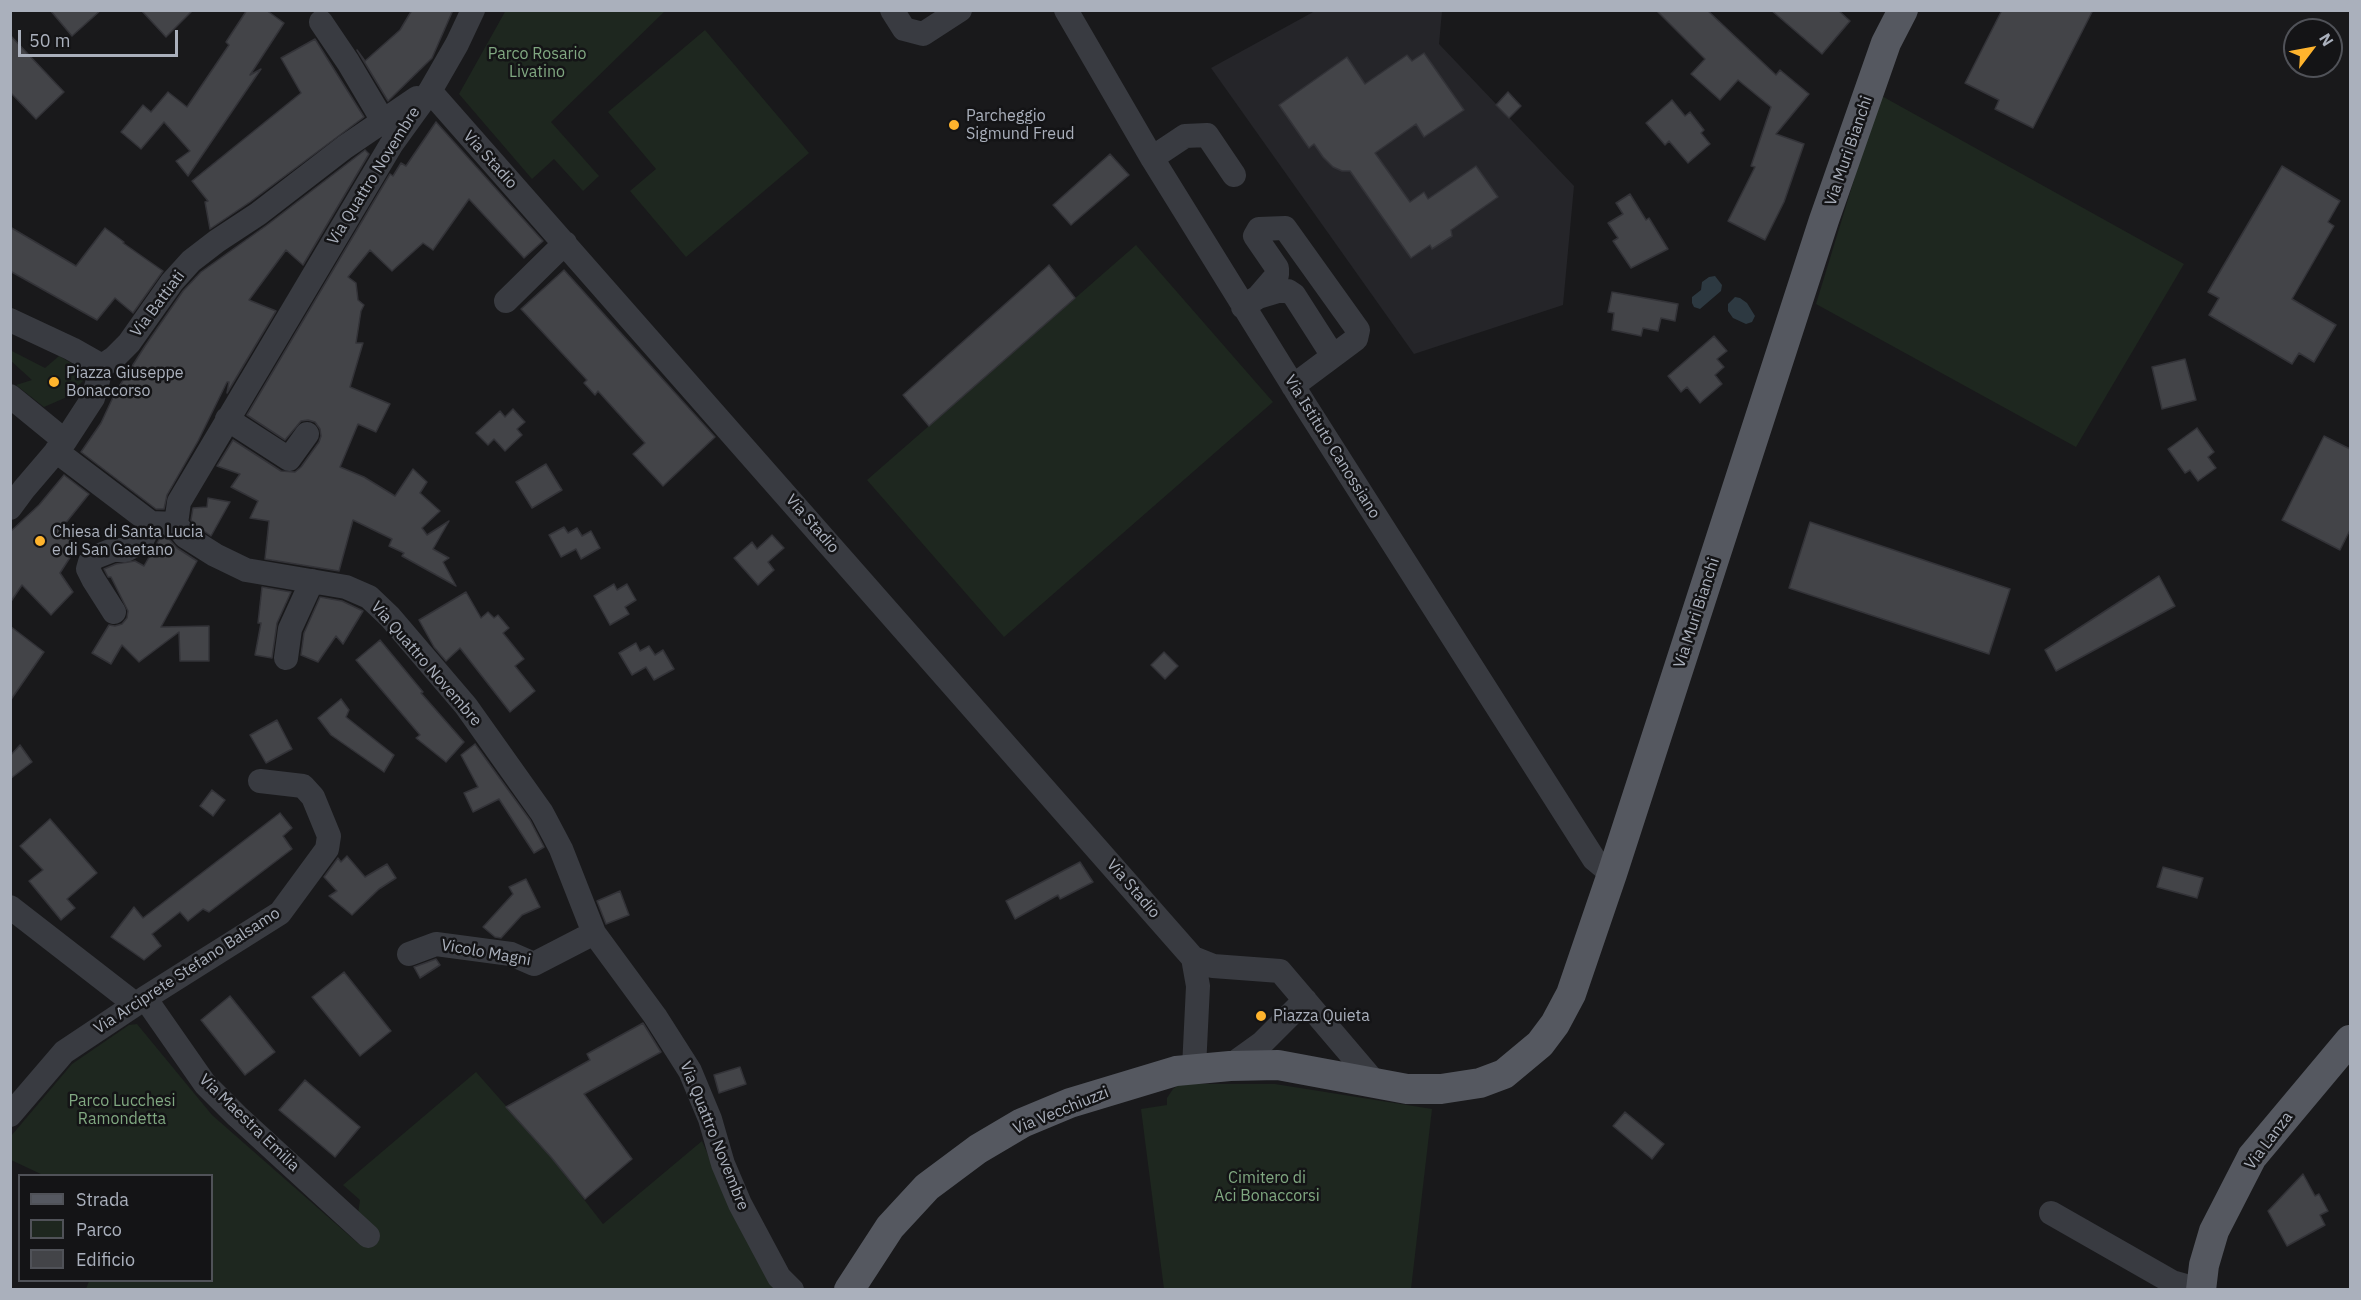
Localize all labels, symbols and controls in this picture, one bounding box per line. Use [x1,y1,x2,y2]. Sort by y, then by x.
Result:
scale bar [21,18,182,56]
north arrow [2283,18,2343,78]
text: 50 m [29,29,71,52]
text: N [2315,29,2338,50]
park label: Parco Rosario Livatino [488,44,586,82]
street label: Via Muri Bianchi [1821,94,1877,208]
street label: Via Quattro Novembre [324,103,424,249]
place label: Parcheggio Sigmund Freud [966,106,1075,144]
marker: Parcheggio Sigmund Freud [947,118,961,132]
street label: Via Stadio [459,127,521,193]
street label: Via Battiati [127,267,189,341]
place label: Piazza Giuseppe Bonaccorso [66,363,184,401]
street label: Via Istituto Canossiano [1280,372,1384,522]
marker: Piazza Giuseppe Bonaccorso [47,375,61,389]
street label: Via Stadio [781,491,843,557]
place label: Chiesa di Santa Lucia e di San Gaetano [52,522,203,560]
marker: Chiesa di Santa Lucia e di San Gaetano [33,534,47,548]
street label: Via Muri Bianchi [1670,555,1724,671]
street label: Via Quattro Novembre [367,598,485,730]
street label: Via Stadio [1102,856,1164,922]
street label: Via Arciprete Stefano Balsamo [90,904,284,1038]
street label: Vicolo Magni [440,936,532,970]
place label: Piazza Quieta [1273,1006,1370,1026]
marker: Piazza Quieta [1254,1009,1268,1023]
street label: Via Quattro Novembre [675,1059,753,1213]
street label: Via Maestra Emilia [195,1070,303,1176]
street label: Via Vecchiuzzi [1011,1083,1111,1139]
park label: Parco Lucchesi Ramondetta [68,1091,176,1129]
street label: Via Lanza [2241,1108,2297,1174]
park label: Cimitero di Aci Bonaccorsi [1214,1168,1320,1206]
legend [18,1174,213,1282]
text: Strada [76,1188,129,1211]
text: Parco [76,1218,122,1241]
text: Edificio [76,1248,135,1271]

